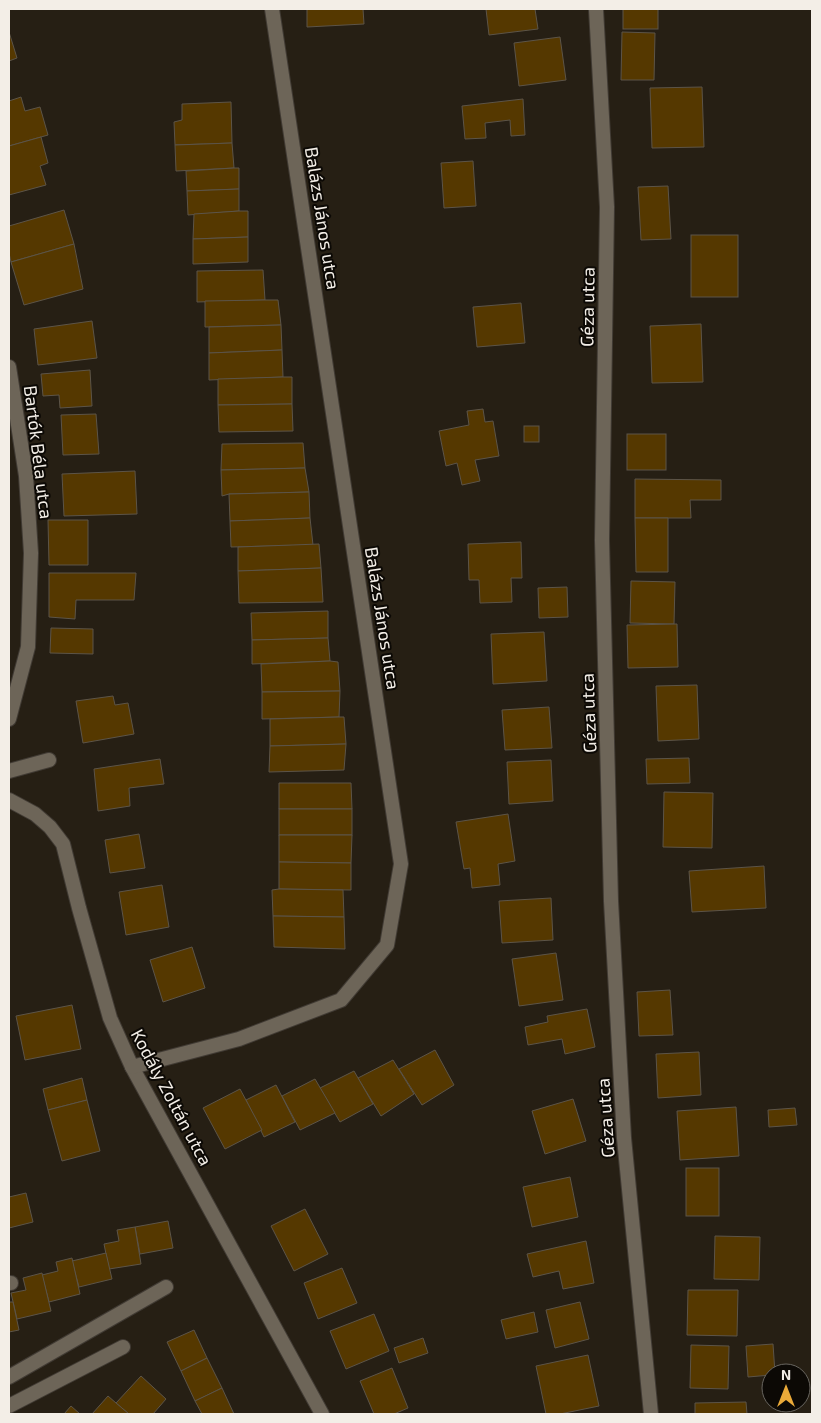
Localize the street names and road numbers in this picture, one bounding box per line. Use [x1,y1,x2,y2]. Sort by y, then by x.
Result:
street label: Balázs János utca [301,145,345,291]
street label: Géza utca [575,267,599,347]
street label: Bartók Béla utca [20,384,58,520]
street label: Balázs János utca [361,545,405,691]
street label: Géza utca [576,673,600,753]
street label: Kodály Zoltán utca [127,1025,217,1169]
street label: Géza utca [591,1077,619,1159]

